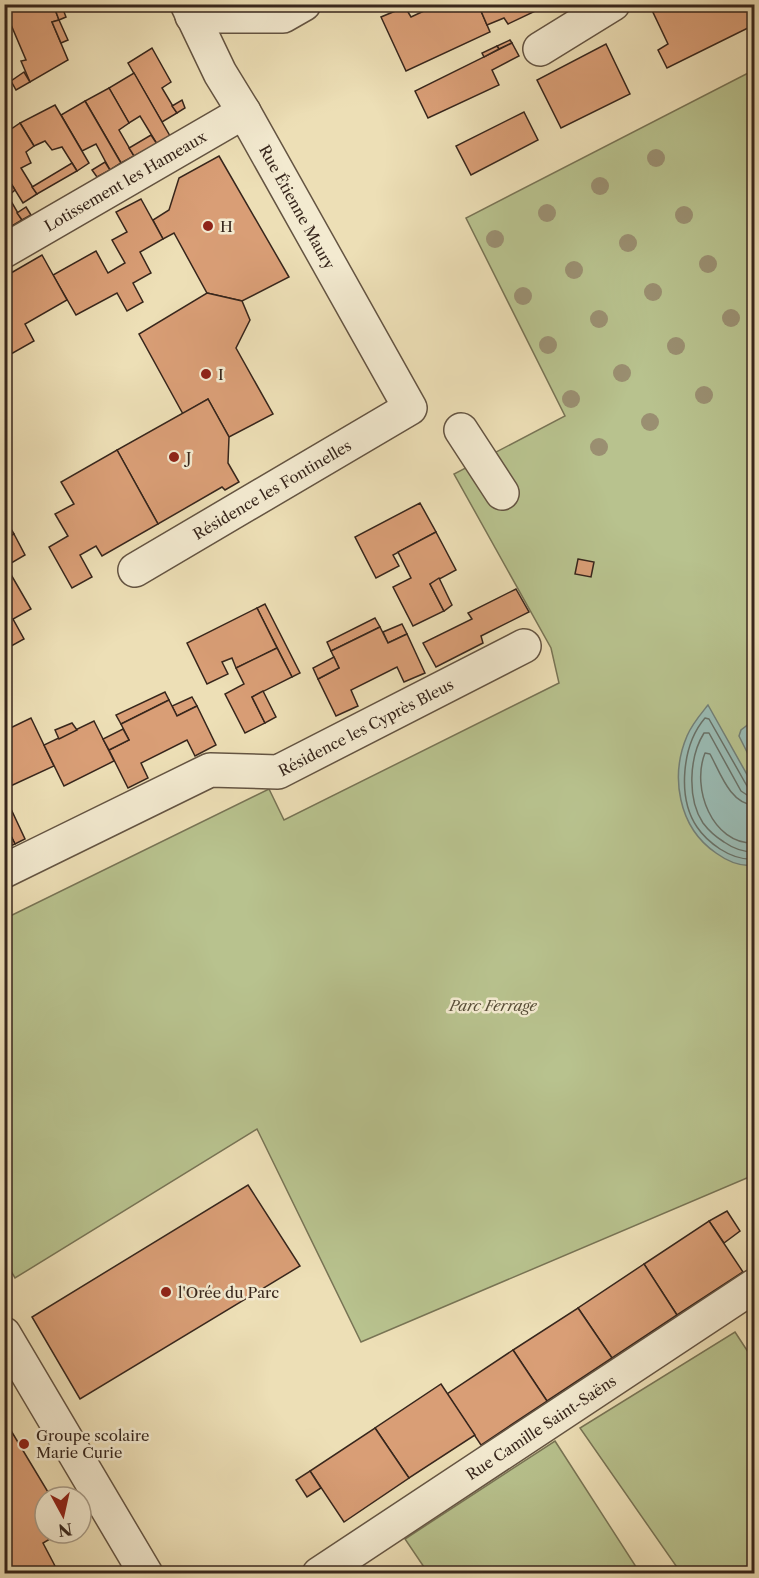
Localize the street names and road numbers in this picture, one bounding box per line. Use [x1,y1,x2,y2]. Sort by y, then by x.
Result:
street label: Lotissement les Hameaux [41,126,210,235]
street label: Rue Étienne Maury [255,141,339,273]
street label: Résidence les Fontinelles [189,435,355,543]
street label: Résidence les Cyprès Bleus [275,674,457,780]
street label: Rue Camille Saint-Saëns [462,1371,619,1484]

